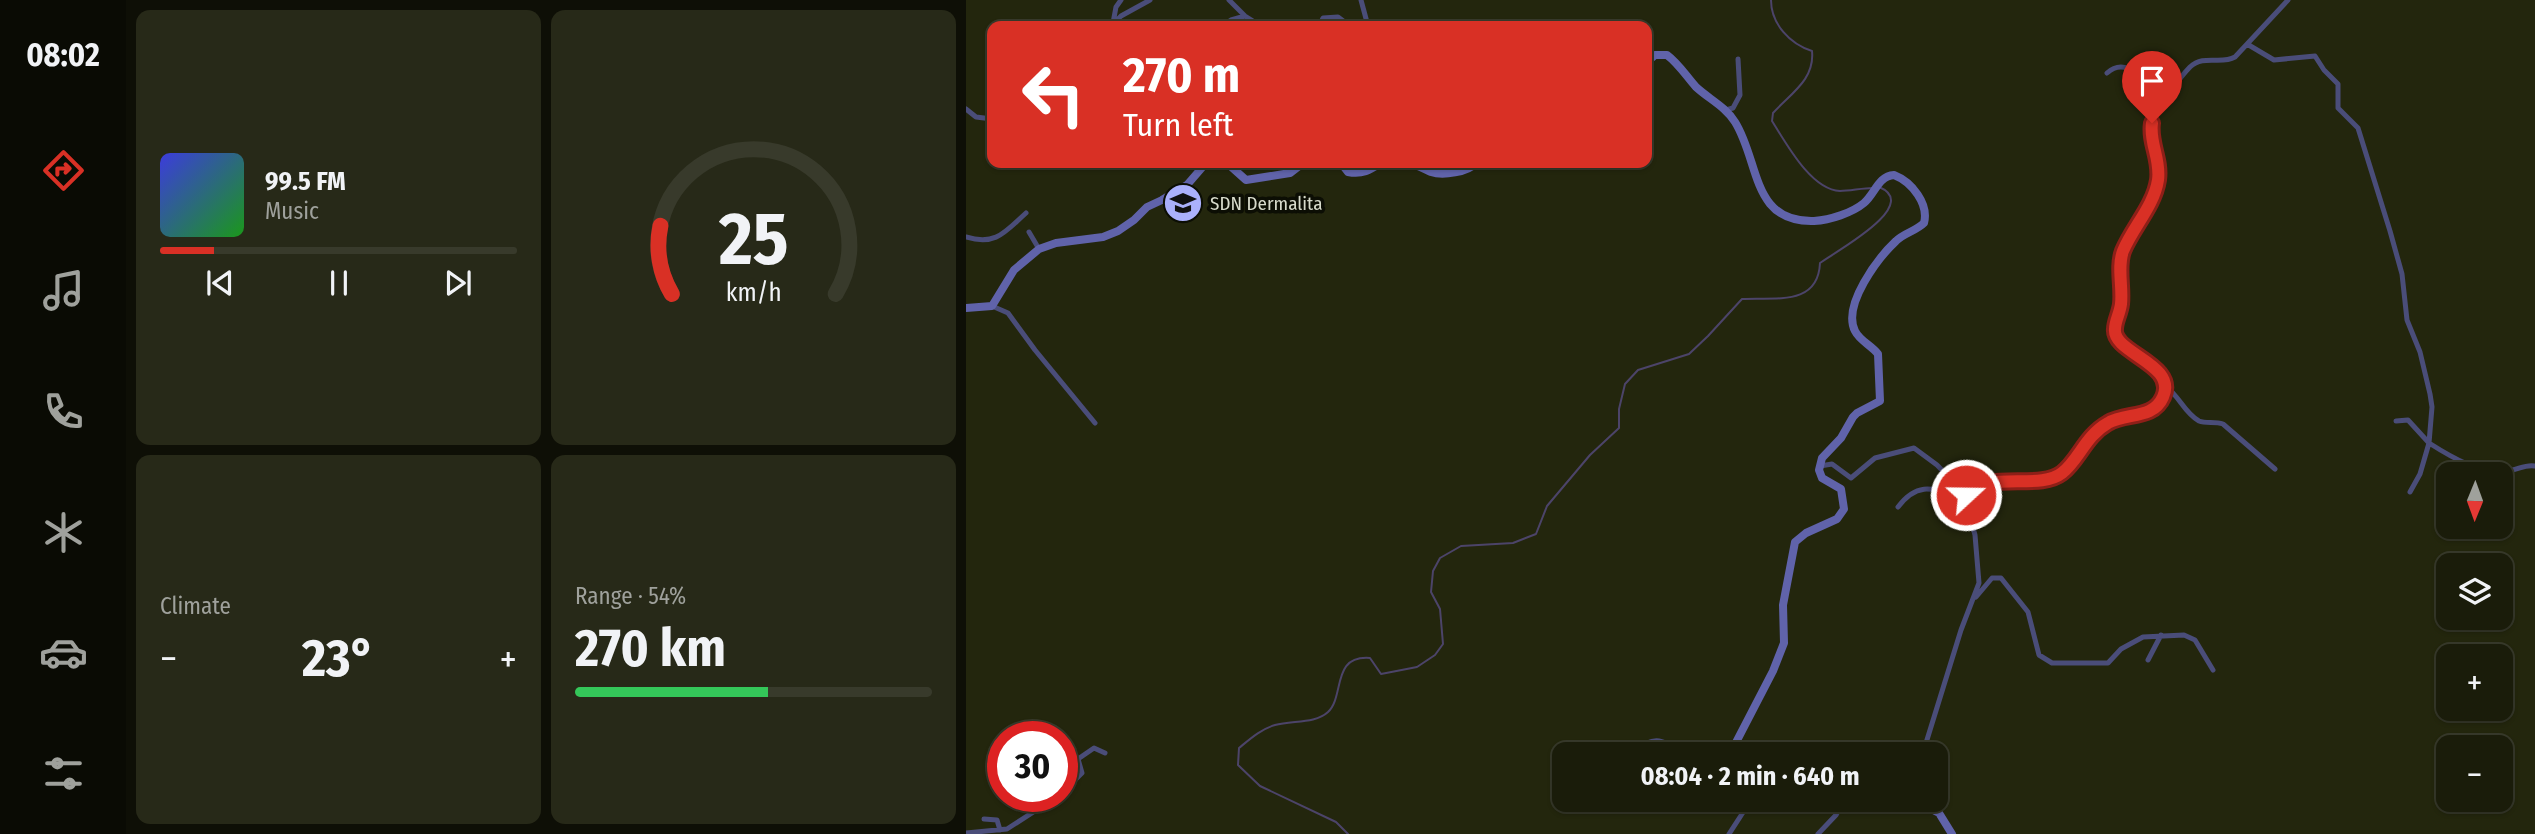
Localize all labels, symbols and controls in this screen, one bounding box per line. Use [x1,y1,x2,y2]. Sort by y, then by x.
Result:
text: 08:02 [26,36,100,74]
text: 270 m [1123,46,1240,105]
icon: left [1008,49,1099,140]
pin [2122,51,2182,123]
icon: arrive [2133,62,2171,100]
text: Turn left [1123,106,1233,144]
icon: directions [39,146,88,195]
text: 99.5 FM [265,166,346,197]
school or university icon: SDN Dermalita [1162,182,1204,224]
place label: SDN Dermalita [1210,192,1322,215]
text: 25 [718,196,788,283]
text: Music [265,197,319,225]
icon: previous [201,264,239,302]
icon: pause [320,264,358,302]
icon: next [439,264,477,302]
icon: music [39,266,88,315]
text: km/h [726,278,781,308]
icon: phone [39,387,88,436]
position arrow [1929,458,2003,532]
north arrow [2436,462,2513,539]
map controls [2436,462,2513,812]
icon: climate [39,508,88,557]
button: layers [2436,553,2513,630]
text: Range · 54% [575,582,686,610]
text: Climate [160,592,231,620]
text: 270 km [575,617,726,680]
text: 23° [302,627,375,690]
icon: car [39,628,88,677]
text: − [160,636,177,682]
text: + [500,636,517,682]
button: + [2436,644,2513,721]
speed limit sign: 30 [987,721,1078,812]
button: − [2436,735,2513,812]
icon: filters [39,749,88,798]
text: 08:04 · 2 min · 640 m [1640,761,1860,792]

